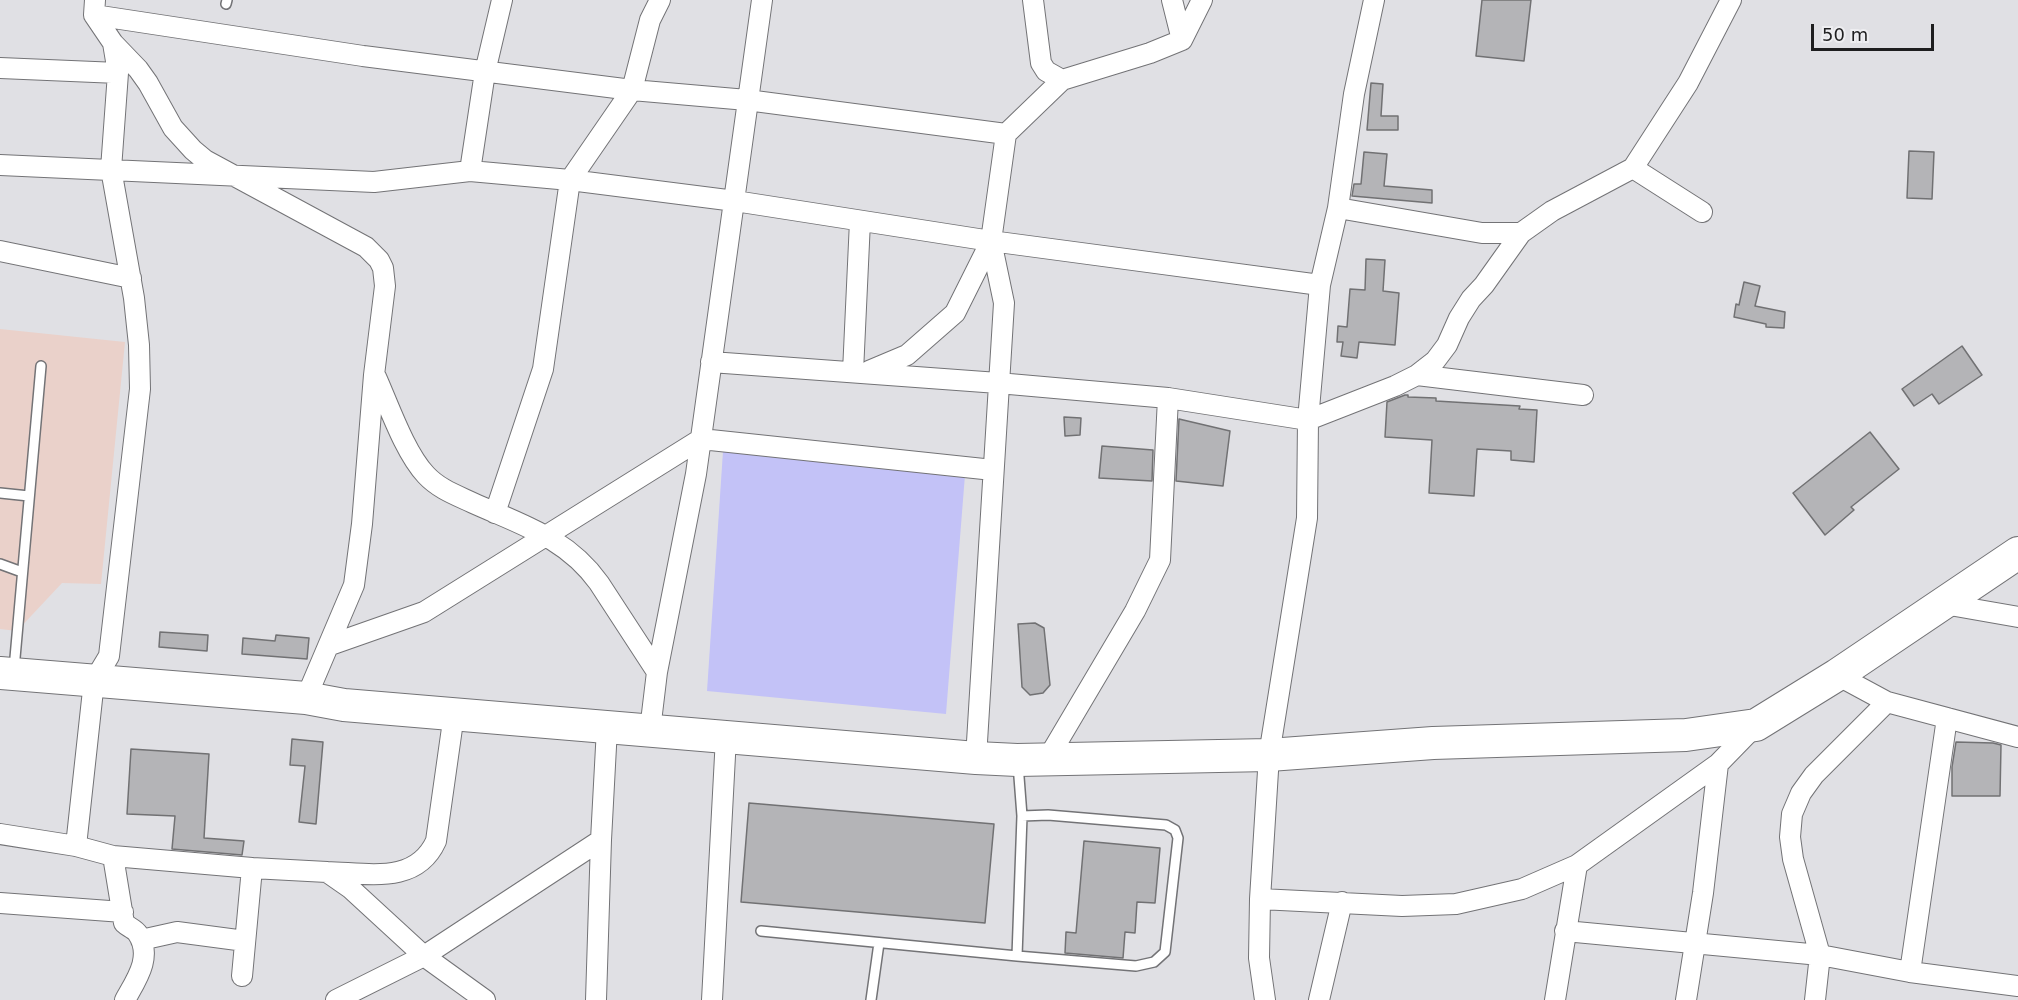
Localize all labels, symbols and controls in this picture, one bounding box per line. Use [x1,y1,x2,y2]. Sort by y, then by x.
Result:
scale bar [1814,12,1937,50]
text: 50 m [1822,24,1868,45]

